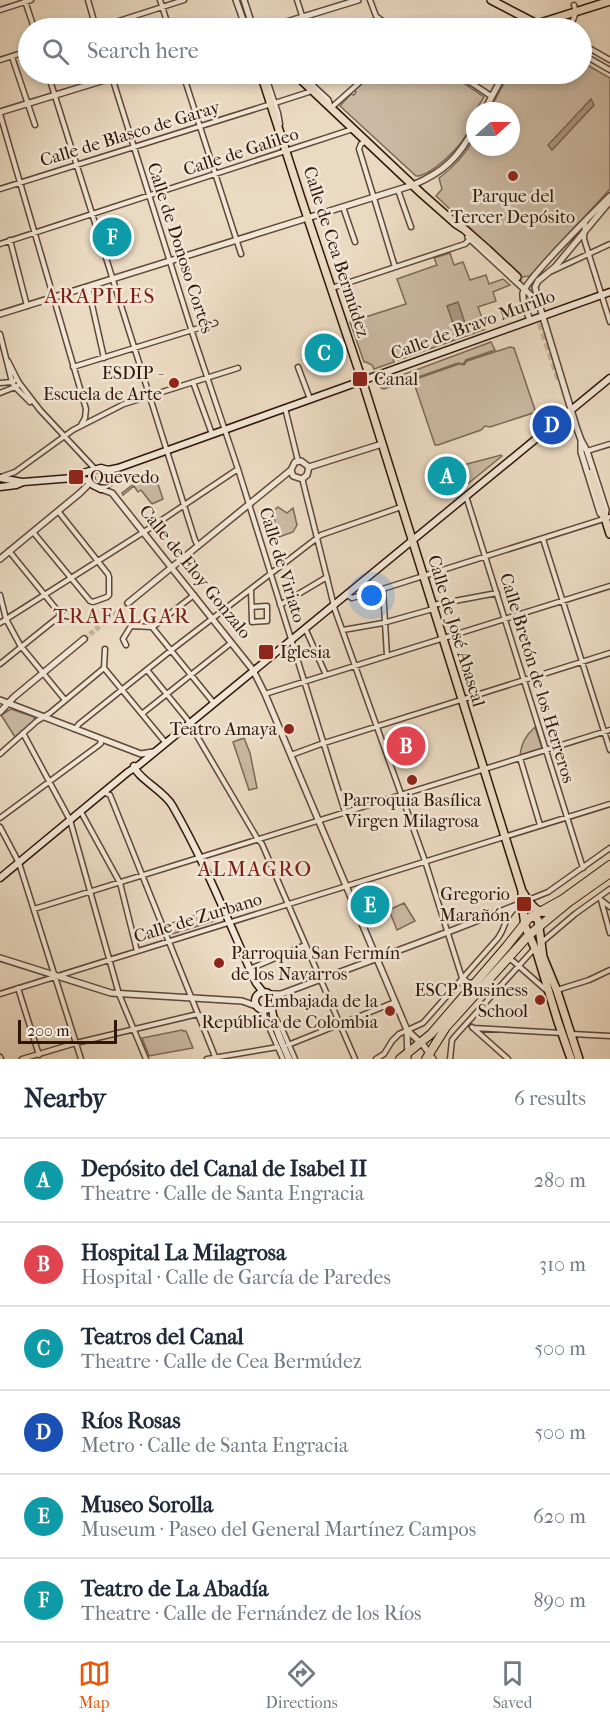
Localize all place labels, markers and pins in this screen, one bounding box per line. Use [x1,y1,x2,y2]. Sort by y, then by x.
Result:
marker: Parque del Tercer Depósito [506,169,520,183]
place label: Parque del Tercer Depósito [451,186,575,228]
pin: F [92,214,132,260]
pin: C [304,330,344,376]
place label: ESDIP - Escuela de Arte [43,363,164,405]
place label: Canal [374,369,418,390]
marker: Canal [351,370,369,388]
marker: ESDIP - Escuela de Arte [167,376,181,390]
pin: D [532,402,572,448]
pin: A [428,454,466,498]
place label: Quevedo [90,467,159,488]
marker: Quevedo [67,468,85,486]
place label: Iglesia [280,642,331,663]
marker: Iglesia [257,643,275,661]
place label: Teatro Amaya [170,719,278,740]
marker: Teatro Amaya [282,722,296,736]
pin: B [386,724,426,768]
marker: Parroquia Basílica Virgen Milagrosa [405,773,419,787]
place label: Parroquia Basílica Virgen Milagrosa [343,790,482,832]
pin: E [350,882,389,928]
place label: Gregorio Marañón [439,884,511,926]
marker: Gregorio Marañón [515,895,533,913]
place label: Parroquia San Fermín de los Navarros [231,943,401,985]
marker: Parroquia San Fermín de los Navarros [212,956,226,970]
place label: ESCP Business School [414,980,528,1022]
place label: Embajada de la República de Colombia [202,991,379,1033]
marker: ESCP Business School [533,993,547,1007]
marker: Embajada de la República de Colombia [383,1004,397,1018]

